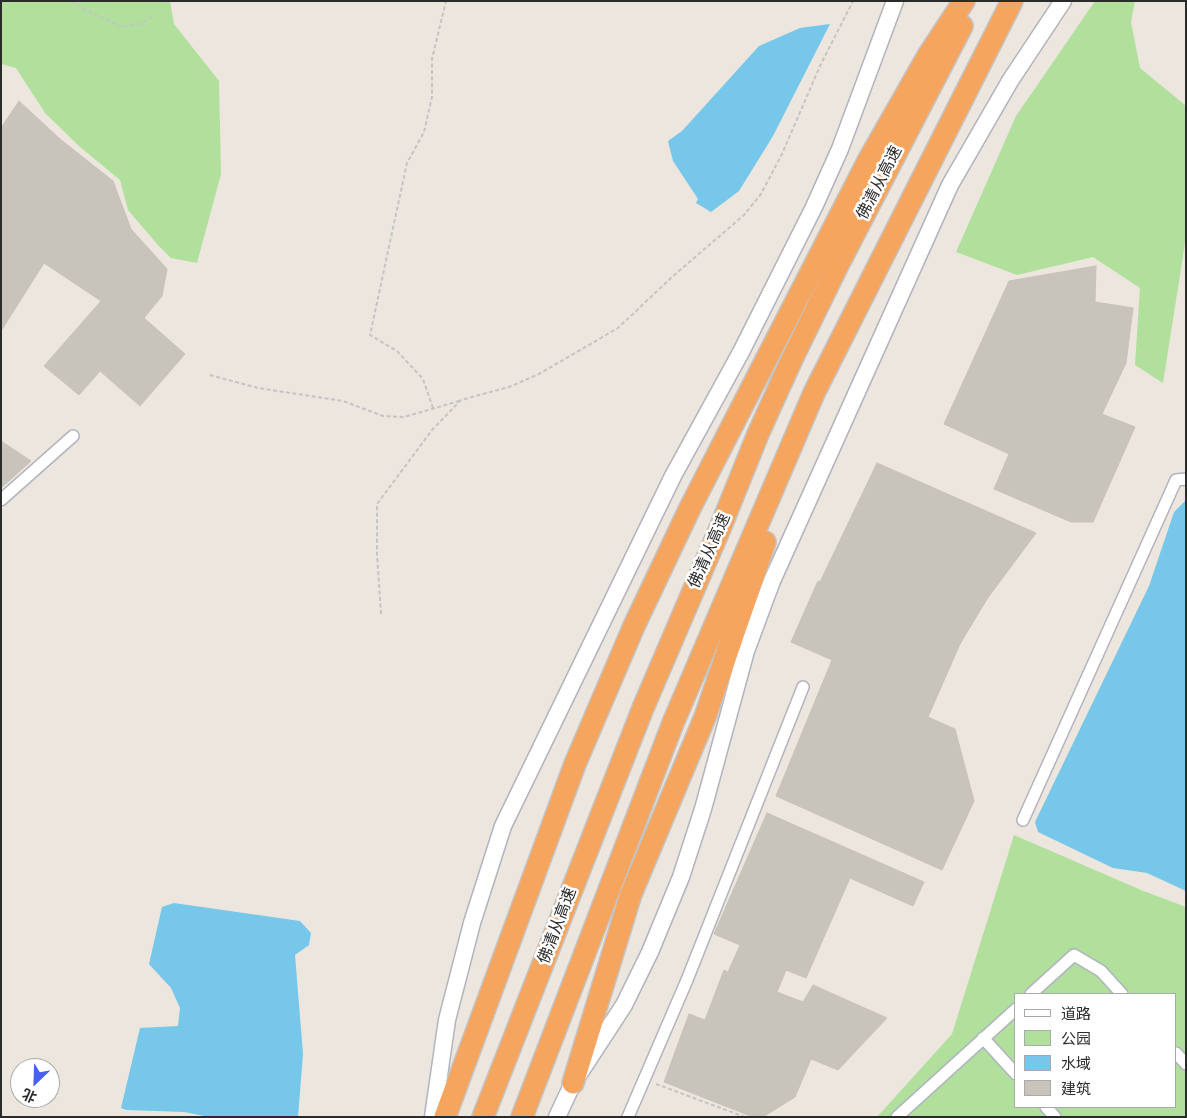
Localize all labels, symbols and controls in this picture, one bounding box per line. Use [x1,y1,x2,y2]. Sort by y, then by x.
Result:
street label: 佛清从高速 [853,143,907,223]
street label: 佛清从高速 [685,511,735,591]
street label: 佛清从高速 [535,885,581,967]
legend [1014,993,1177,1108]
text: 道路 [1061,1005,1091,1023]
text: 公园 [1061,1030,1091,1048]
text: 水域 [1061,1055,1091,1073]
north arrow [10,1058,60,1108]
text: 建筑 [1061,1080,1091,1098]
text: 北 [20,1086,39,1106]

